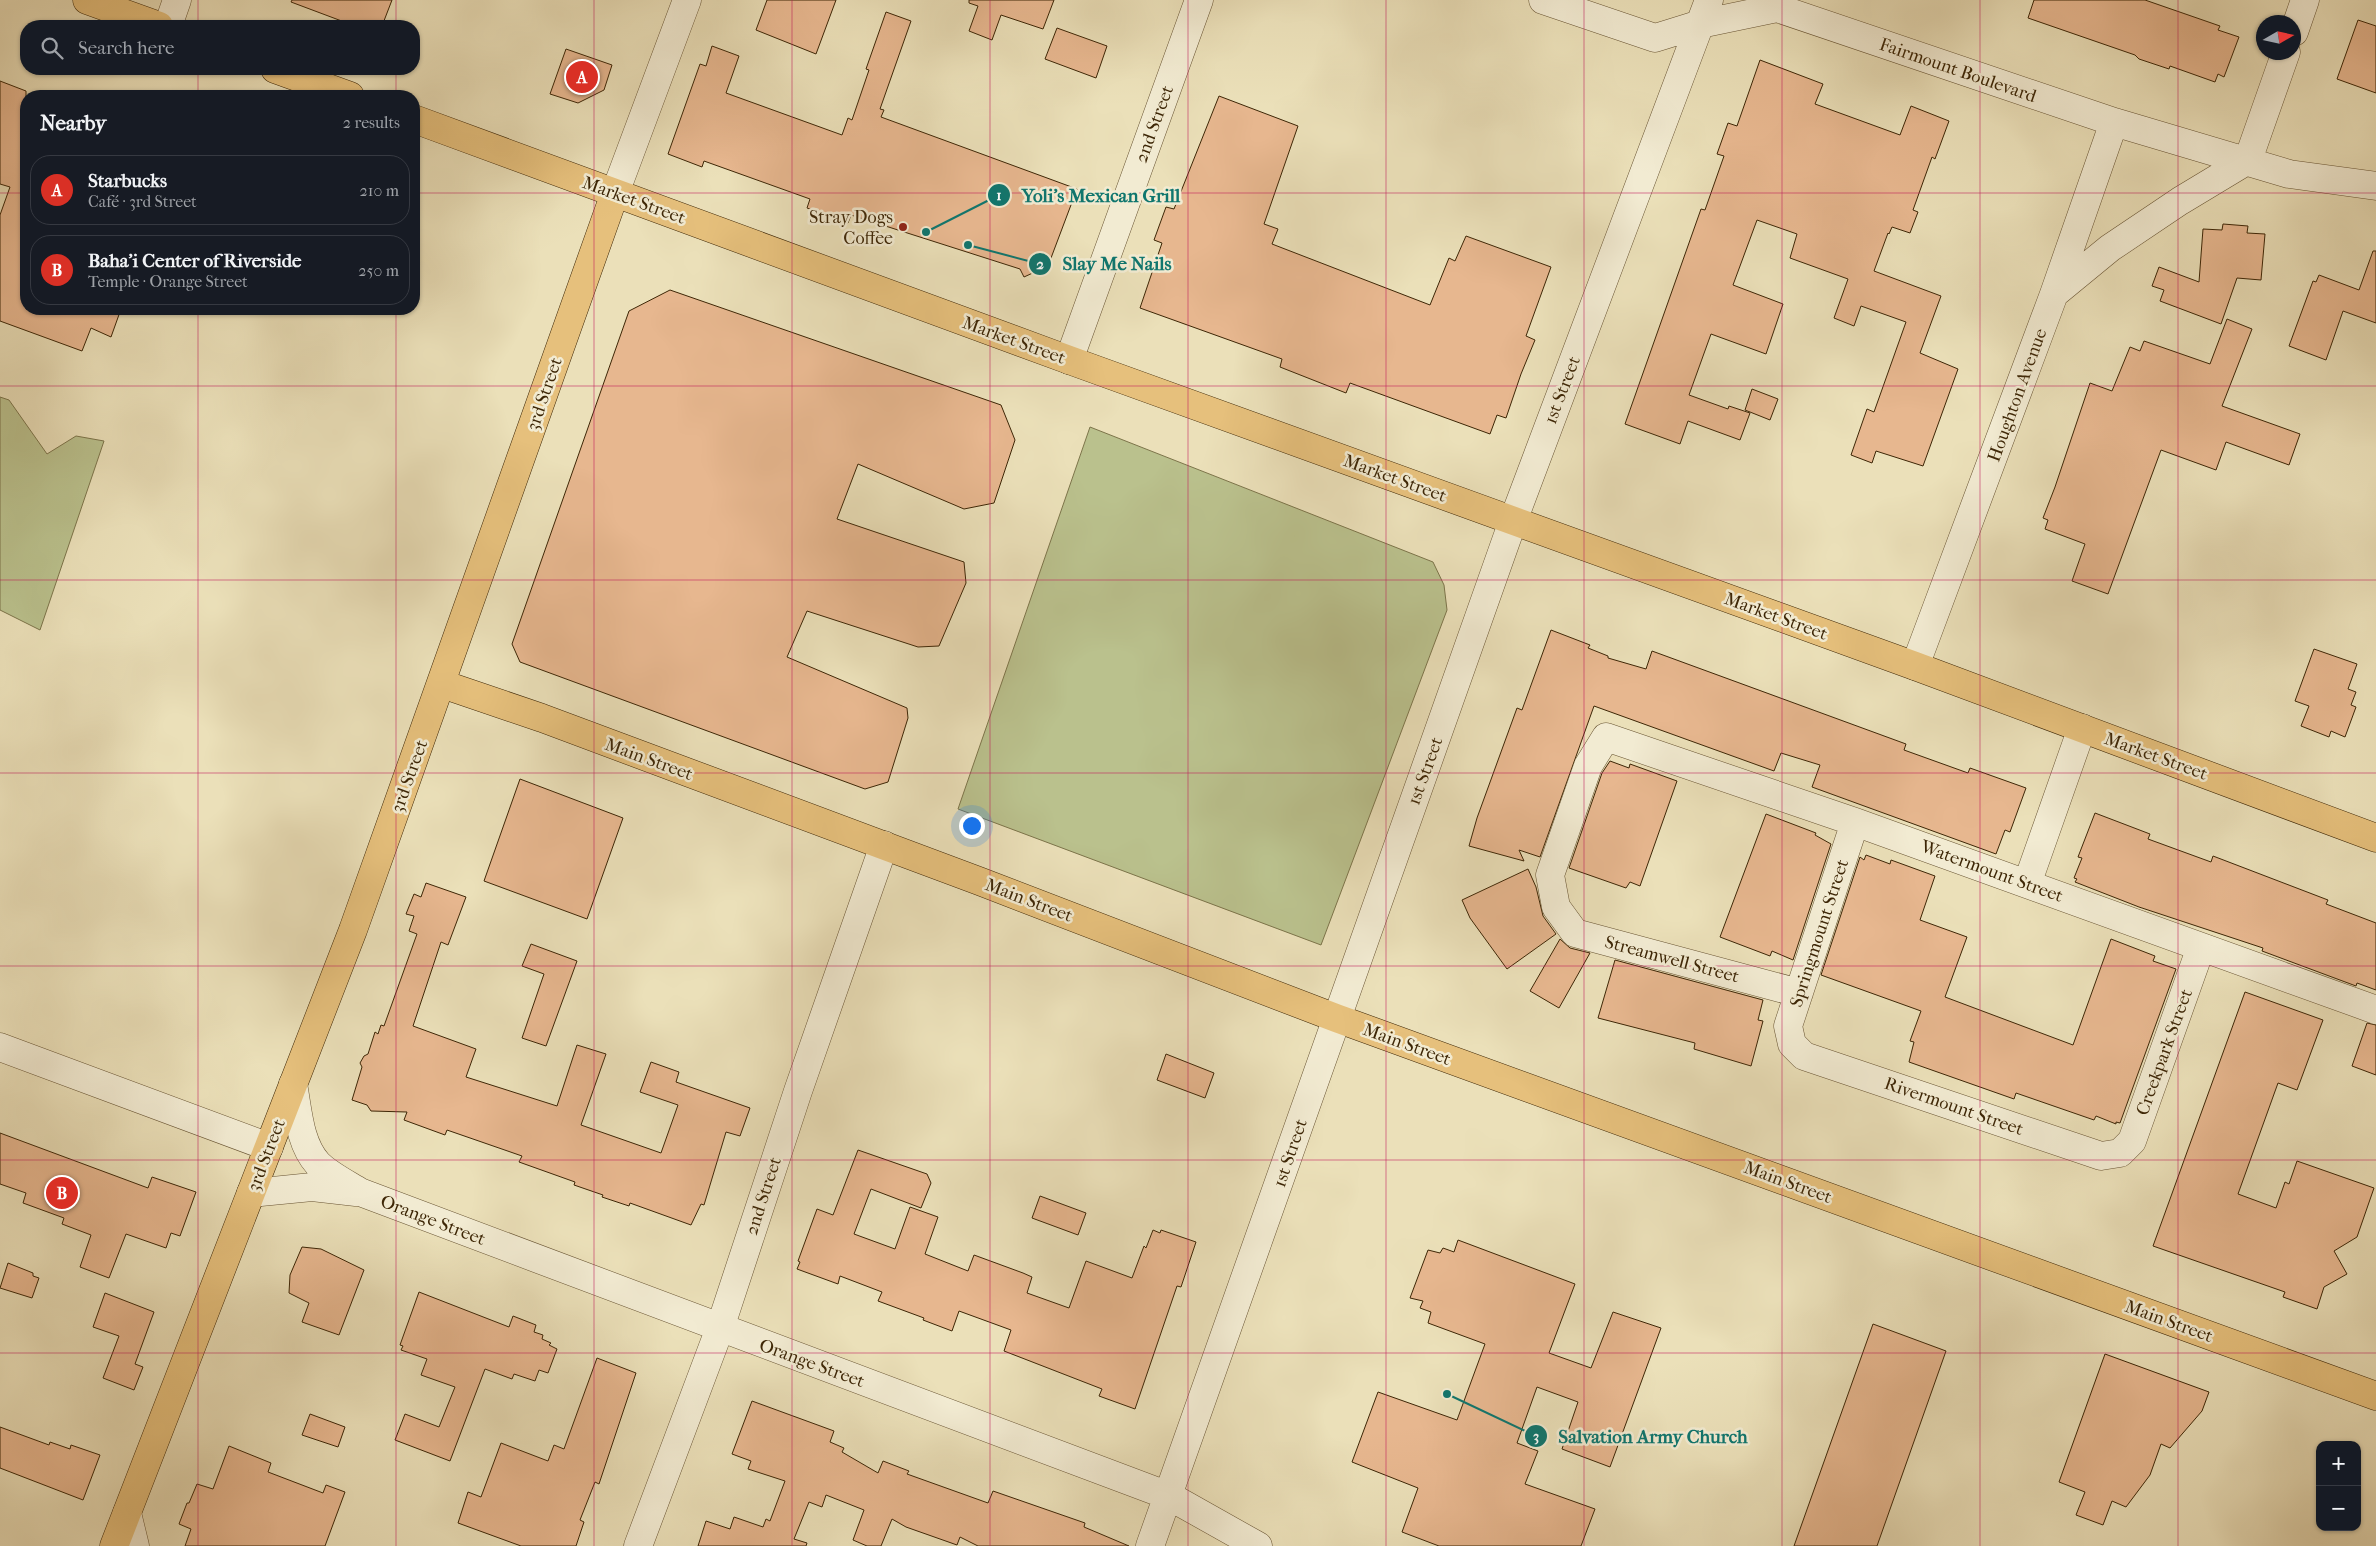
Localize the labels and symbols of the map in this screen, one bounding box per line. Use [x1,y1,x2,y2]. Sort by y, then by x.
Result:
north arrow [2256,15,2301,60]
street label: Fairmount Boulevard [1877,34,2039,107]
pin: A [566,58,598,96]
street label: 2nd Street [1131,82,1178,166]
street label: Market Street [580,172,689,229]
callout: Yoli's Mexican Grill [987,178,1190,212]
text: Yoli's Mexican Grill [1021,185,1181,207]
text: 1 [996,186,1002,204]
place label: Stray Dogs Coffee [809,207,893,249]
marker: Stray Dogs Coffee [897,221,909,233]
callout: Slay Me Nails [1027,247,1181,281]
text: Slay Me Nails [1062,253,1172,275]
text: 2 [1036,255,1044,273]
street label: Market Street [960,312,1069,369]
street label: Houghton Avenue [1984,325,2051,465]
street label: 1st Street [1540,353,1585,427]
street label: 3rd Street [522,354,567,434]
street label: Market Street [1341,450,1450,507]
street label: Market Street [1722,588,1831,645]
street label: Market Street [2102,728,2211,785]
street label: Main Street [602,734,696,785]
street label: 1st Street [1403,734,1448,808]
street label: 3rd Street [387,736,433,815]
your location [959,813,985,839]
street label: Watermount Street [1917,836,2066,907]
street label: Springmount Street [1786,856,1853,1010]
street label: Main Street [982,874,1076,927]
street label: Streamwell Street [1602,931,1742,988]
street label: Creekpark Street [2132,986,2197,1118]
street label: Main Street [1360,1019,1454,1070]
street label: Rivermount Street [1882,1073,2027,1140]
street label: 3rd Street [243,1115,290,1194]
street label: 1st Street [1269,1116,1312,1190]
street label: 2nd Street [741,1154,786,1238]
street label: Main Street [1741,1157,1835,1208]
pin: B [46,1174,78,1212]
street label: Orange Street [377,1191,489,1250]
street label: Main Street [2122,1296,2216,1347]
street label: Orange Street [756,1335,868,1392]
callout: Salvation Army Church [1523,1419,1758,1453]
text: Salvation Army Church [1558,1426,1748,1448]
text: 3 [1533,1427,1539,1445]

